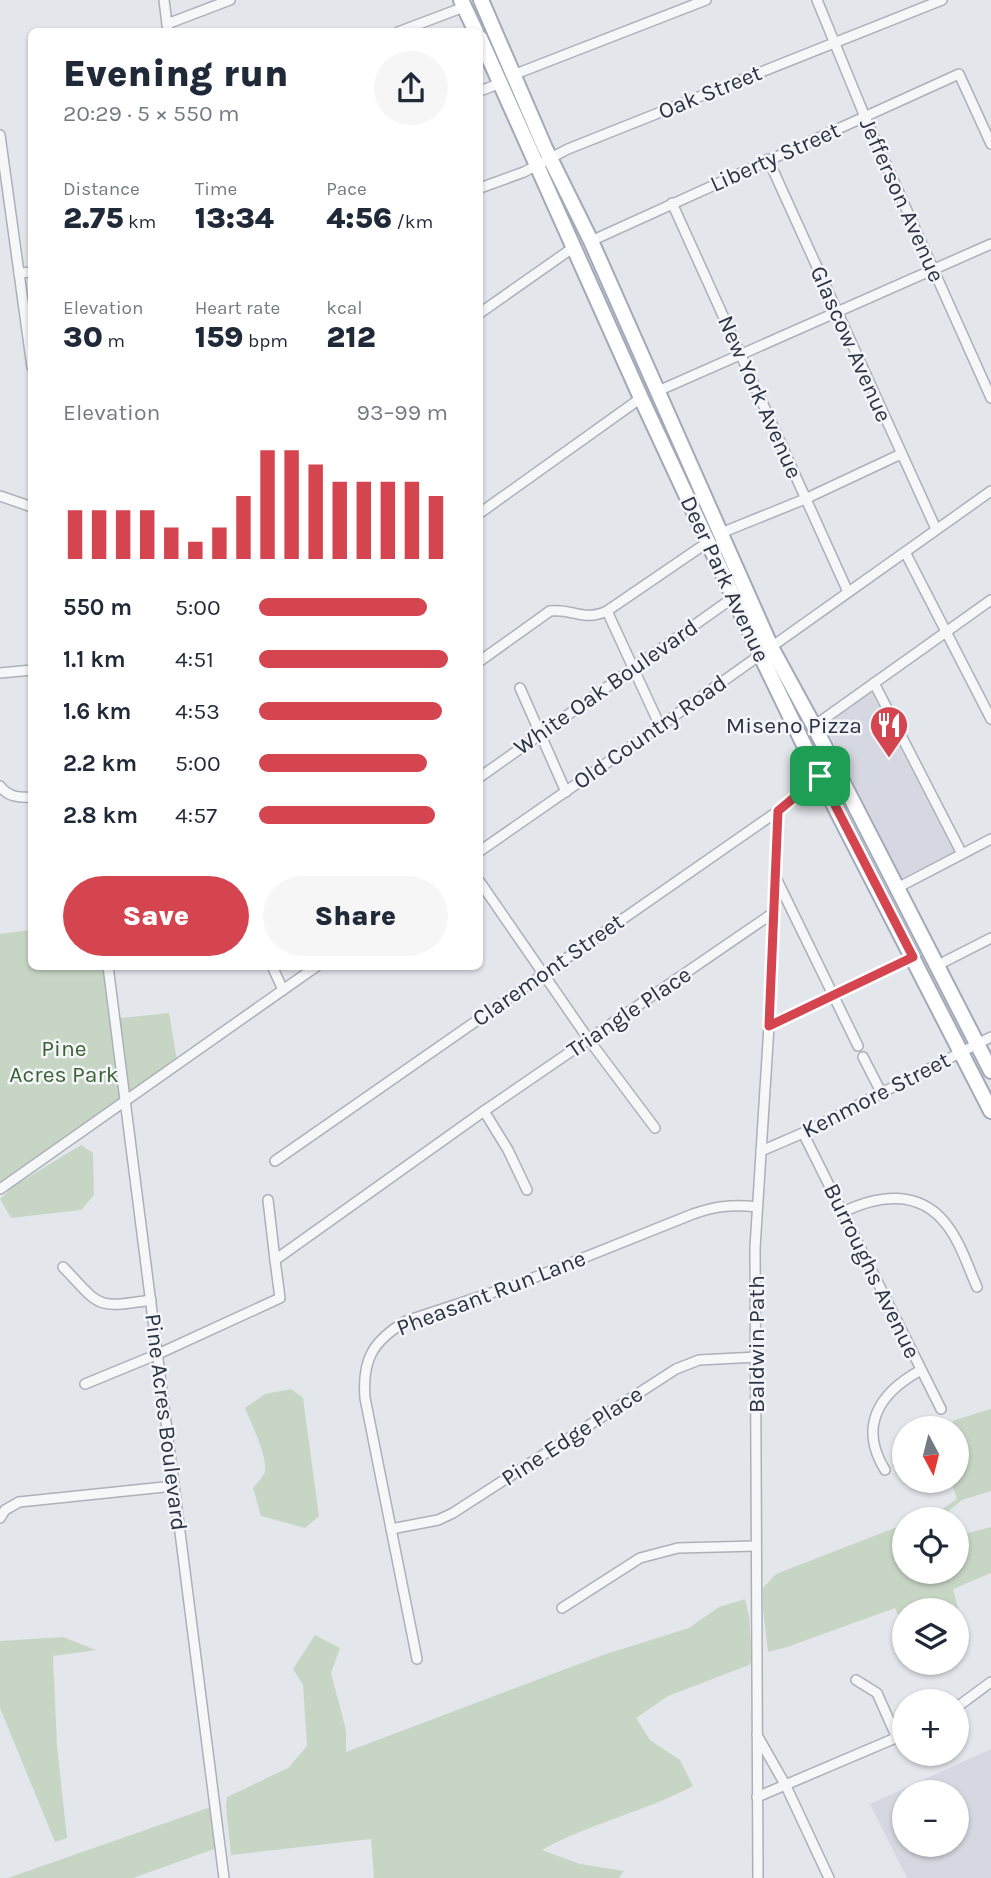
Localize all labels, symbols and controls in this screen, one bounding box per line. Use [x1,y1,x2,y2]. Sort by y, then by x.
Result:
text: Evening run [63,51,288,96]
button: share [374,51,448,125]
street label: Oak Street [654,59,766,125]
text: 20:29 · 5 × 550 m [63,100,240,127]
street label: Jefferson Avenue [854,114,950,286]
street label: Liberty Street [706,116,844,198]
text: Distance [63,178,140,200]
text: Time [195,178,237,200]
text: Pace [326,178,367,200]
text: 2.75 [63,200,123,236]
text: 13:34 [195,200,274,236]
text: 4:56 [326,200,392,236]
text: km [123,211,156,233]
text: /km [392,211,433,233]
street label: Glascow Avenue [804,262,898,426]
text: Elevation [63,297,143,319]
text: Heart rate [195,297,280,319]
text: kcal [326,297,363,319]
street label: New York Avenue [712,311,808,483]
text: 30 [63,319,103,355]
text: 159 [195,319,243,355]
text: 212 [326,319,376,355]
text: m [103,330,125,352]
text: bpm [243,330,288,352]
text: Elevation [63,399,160,426]
text: 93–99 m [357,399,448,426]
street label: Deer Park Avenue [675,492,775,666]
text: 550 m [63,594,132,621]
text: 5:00 [175,594,221,621]
street label: White Oak Boulevard [509,613,703,761]
text: 1.1 km [63,646,126,673]
text: 4:51 [175,646,214,673]
street label: Old Country Road [568,669,732,795]
text: 1.6 km [63,698,131,725]
text: 4:53 [175,698,220,725]
restaurant icon: Miseno Pizza [868,704,910,759]
place label: Miseno Pizza [726,712,862,739]
pin [790,746,850,806]
text: 2.2 km [63,750,137,777]
text: 5:00 [175,750,221,777]
icon: arrive [801,757,839,795]
text: 2.8 km [63,802,138,829]
text: 4:57 [175,802,217,829]
button: Save [63,876,249,956]
button: Share [263,876,448,956]
street label: Claremont Street [467,908,629,1032]
street label: Triangle Place [562,961,696,1063]
park label: Pine Acres Park [9,1035,119,1088]
street label: Kenmore Street [797,1046,955,1144]
street label: Burroughs Avenue [818,1179,926,1363]
street label: Pheasant Run Lane [393,1245,589,1341]
street label: Baldwin Path [743,1275,770,1413]
street label: Pine Acres Boulevard [139,1312,193,1532]
street label: Pine Edge Place [496,1380,648,1492]
north arrow [892,1416,970,1493]
map controls [892,1416,969,1857]
button: locate [892,1507,969,1584]
button: layers [892,1598,969,1675]
button: + [892,1689,969,1766]
button: − [892,1780,969,1857]

